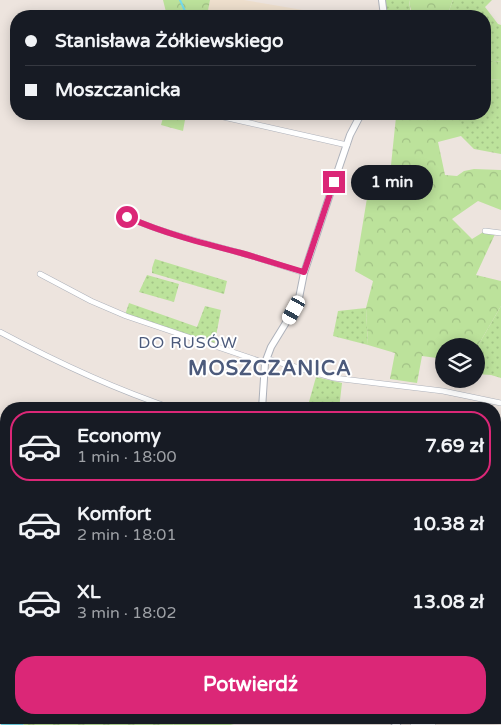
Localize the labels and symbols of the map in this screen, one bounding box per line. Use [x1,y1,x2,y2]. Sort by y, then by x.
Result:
callout: 1 min [352,164,434,200]
route end [323,171,345,193]
route start [116,206,138,228]
car [280,293,307,327]
district label: DO RUSÓW [138,333,238,353]
district label: MOSZCZANICA [188,357,352,381]

